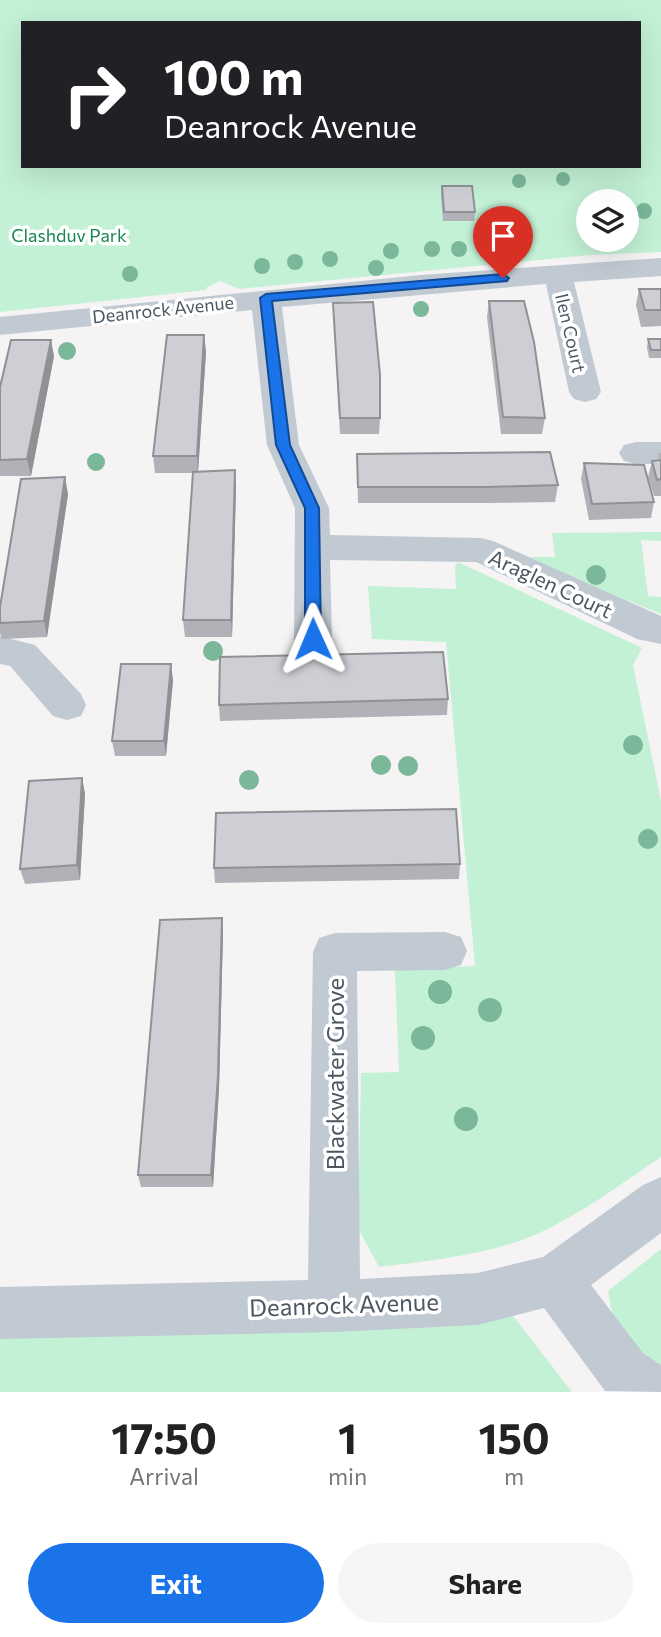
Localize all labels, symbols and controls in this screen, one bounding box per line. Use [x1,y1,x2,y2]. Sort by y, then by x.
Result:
text: 100 m [164,45,303,105]
icon: right [49,49,140,140]
text: Deanrock Avenue [164,105,417,145]
map controls [576,189,639,252]
button: layers [576,189,639,252]
pin [473,206,533,278]
icon: arrive [484,217,522,255]
park label: Clashduv Park [11,224,127,246]
street label: Deanrock Avenue [91,291,235,327]
street label: Ilen Court [551,291,591,375]
street label: Araglen Court [485,544,617,622]
position arrow [276,602,350,676]
street label: Blackwater Grove [320,978,349,1170]
street label: Deanrock Avenue [249,1286,439,1322]
text: 17:50 [111,1411,217,1463]
text: 1 [338,1411,357,1463]
text: 150 [478,1411,550,1463]
text: Arrival [129,1462,199,1490]
text: min [328,1462,367,1490]
text: m [504,1462,524,1490]
button: Exit [28,1543,324,1623]
button: Share [338,1543,633,1623]

